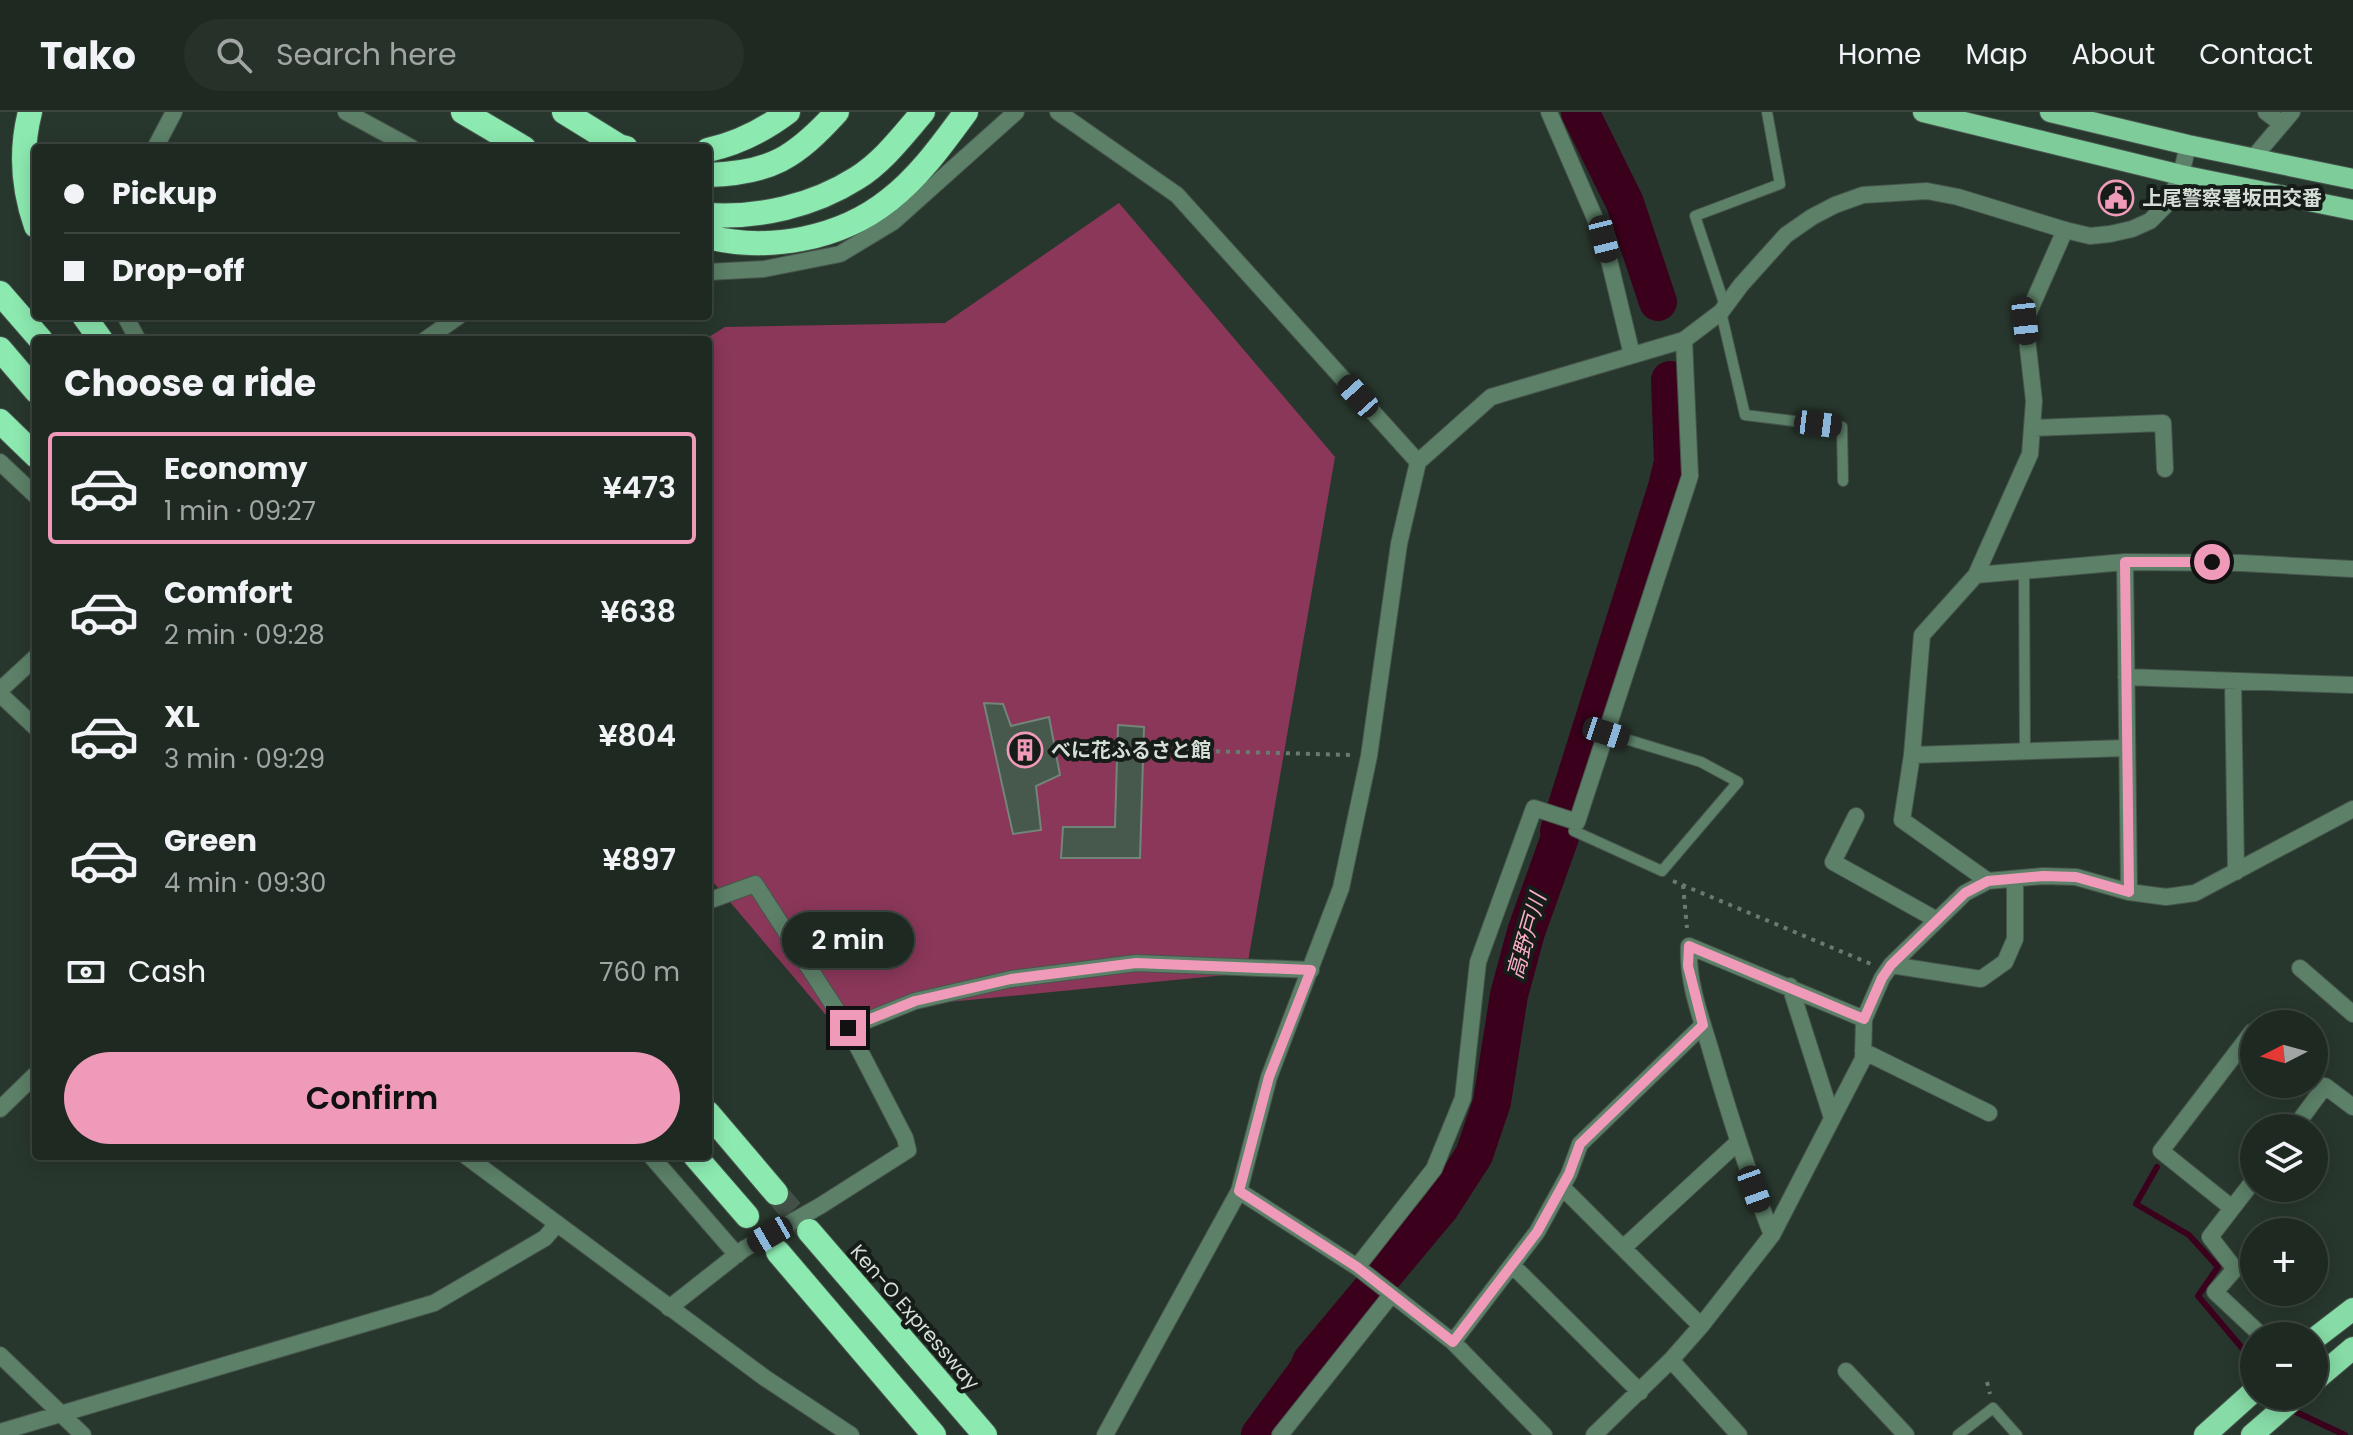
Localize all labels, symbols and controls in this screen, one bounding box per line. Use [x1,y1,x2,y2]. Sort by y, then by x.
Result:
search box [184,19,744,91]
text: Tako [40,29,136,82]
icon: search [212,33,256,77]
text: Search here [276,33,457,76]
text: Home [1838,35,1921,74]
text: Map [1965,35,2027,74]
text: About [2071,35,2155,74]
text: Contact [2199,35,2313,74]
text: Pickup [112,172,217,215]
public building icon: 上尾警察署坂田交番 [2097,179,2135,217]
place label: 上尾警察署坂田交番 [2142,184,2322,212]
car [1587,213,1621,265]
text: Drop-off [112,249,244,292]
car [2011,296,2039,346]
text: Choose a ride [64,358,316,409]
car [1333,370,1383,422]
car [1793,409,1843,439]
text: Economy [164,447,308,490]
icon: car [68,452,140,524]
text: ¥473 [603,466,676,509]
text: 1 min · 09:27 [164,493,316,529]
route start [2194,544,2230,580]
text: Comfort [164,571,293,614]
icon: car [68,576,140,648]
text: ¥638 [600,590,676,633]
text: 2 min · 09:28 [164,617,325,653]
text: XL [164,695,200,738]
icon: car [68,700,140,772]
text: ¥804 [598,714,676,757]
car [1579,714,1633,752]
building icon: べに花ふるさと館 [1006,731,1044,769]
place label: べに花ふるさと館 [1051,736,1211,764]
text: 3 min · 09:29 [164,741,325,777]
text: Green [164,819,257,862]
icon: car [68,824,140,896]
text: ¥897 [602,838,676,881]
text: 4 min · 09:30 [164,865,326,901]
water label: 高野戸川 [1499,888,1554,983]
callout: 2 min [782,912,914,968]
text: 2 min [812,922,884,958]
icon: cash [64,950,108,994]
text: Cash [128,950,206,993]
text: 760 m [599,954,680,990]
route end [830,1010,866,1046]
north arrow [2240,1010,2328,1098]
map controls [2240,1010,2328,1410]
button: Confirm [64,1052,680,1144]
button: layers [2240,1114,2328,1202]
car [1735,1162,1773,1216]
car [743,1213,797,1257]
button: + [2240,1218,2328,1306]
street label: Ken-O Expressway [844,1238,986,1396]
button: − [2240,1322,2328,1410]

